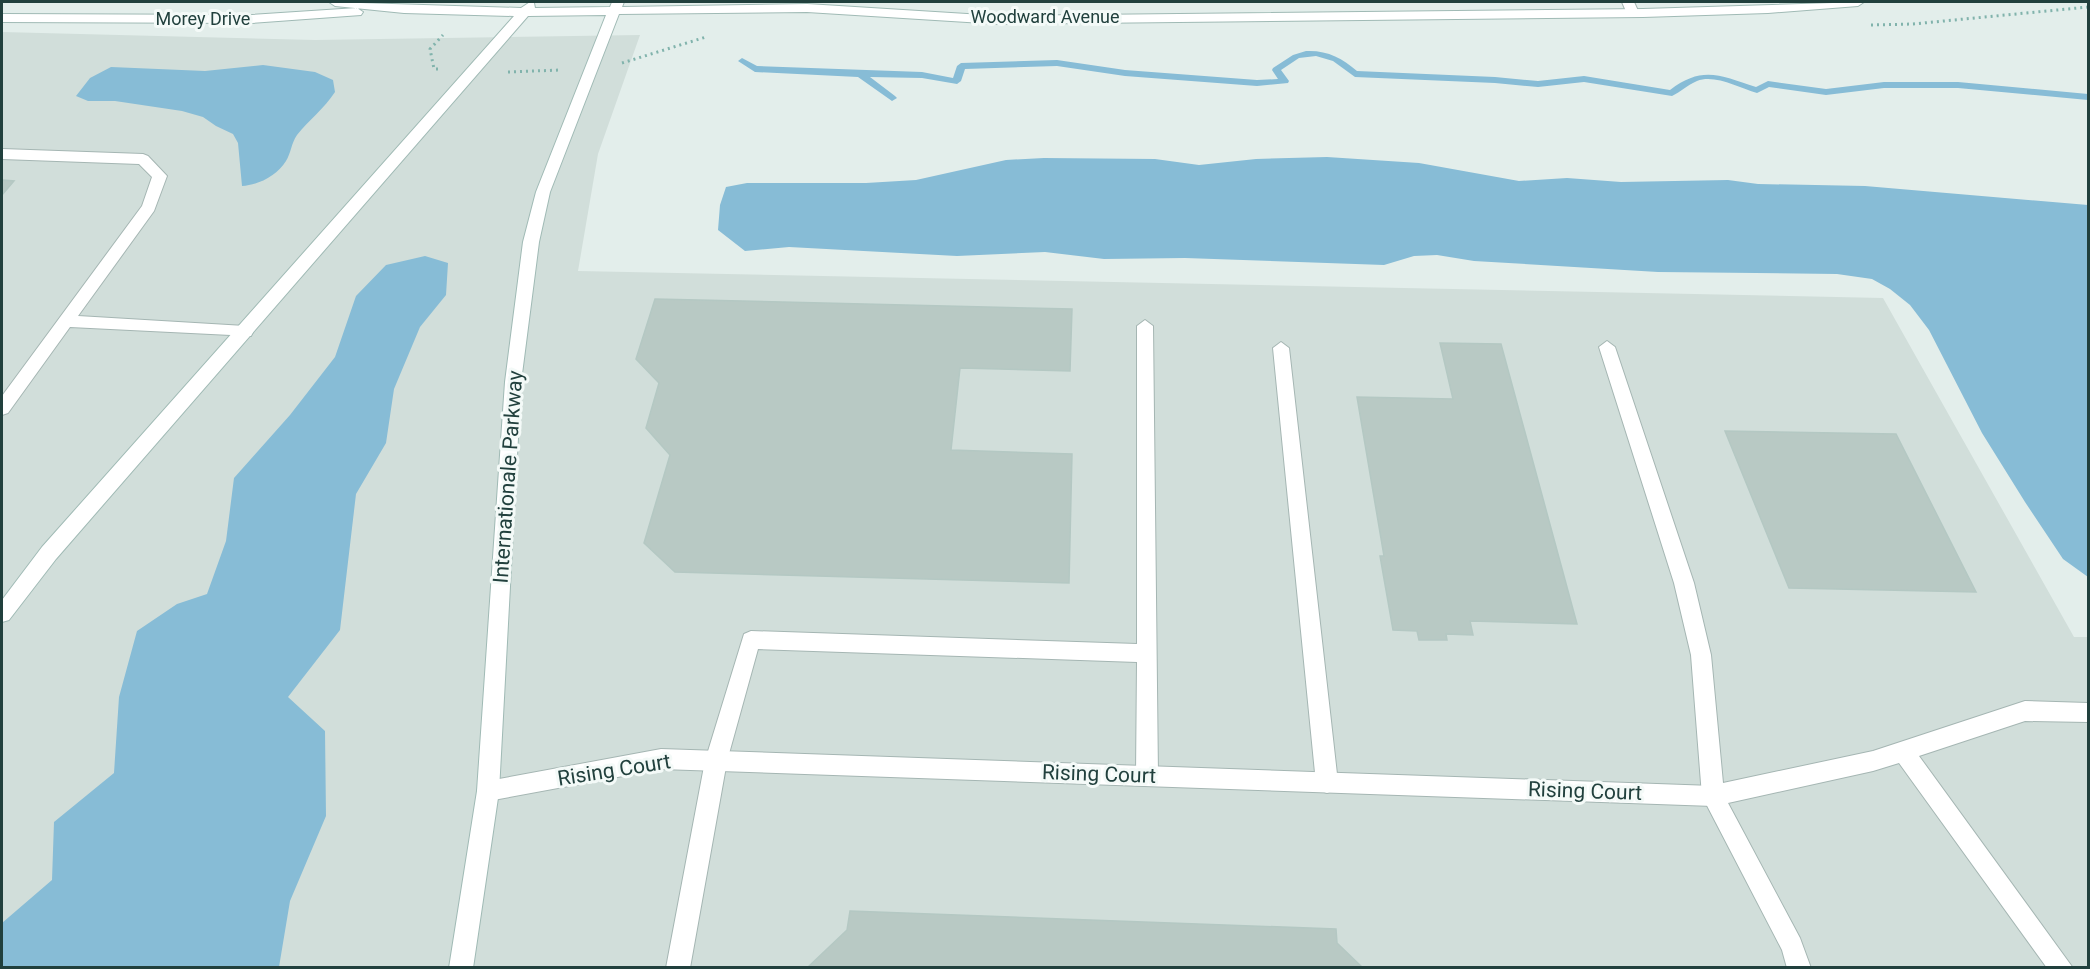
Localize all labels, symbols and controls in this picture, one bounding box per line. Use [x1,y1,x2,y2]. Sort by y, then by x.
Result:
street label: Woodward Avenue [970,6,1120,27]
street label: Morey Drive [156,8,250,29]
street label: Internationale Parkway [489,370,527,584]
street label: Rising Court [556,749,672,791]
street label: Rising Court [1041,760,1157,788]
street label: Rising Court [1527,777,1643,805]

